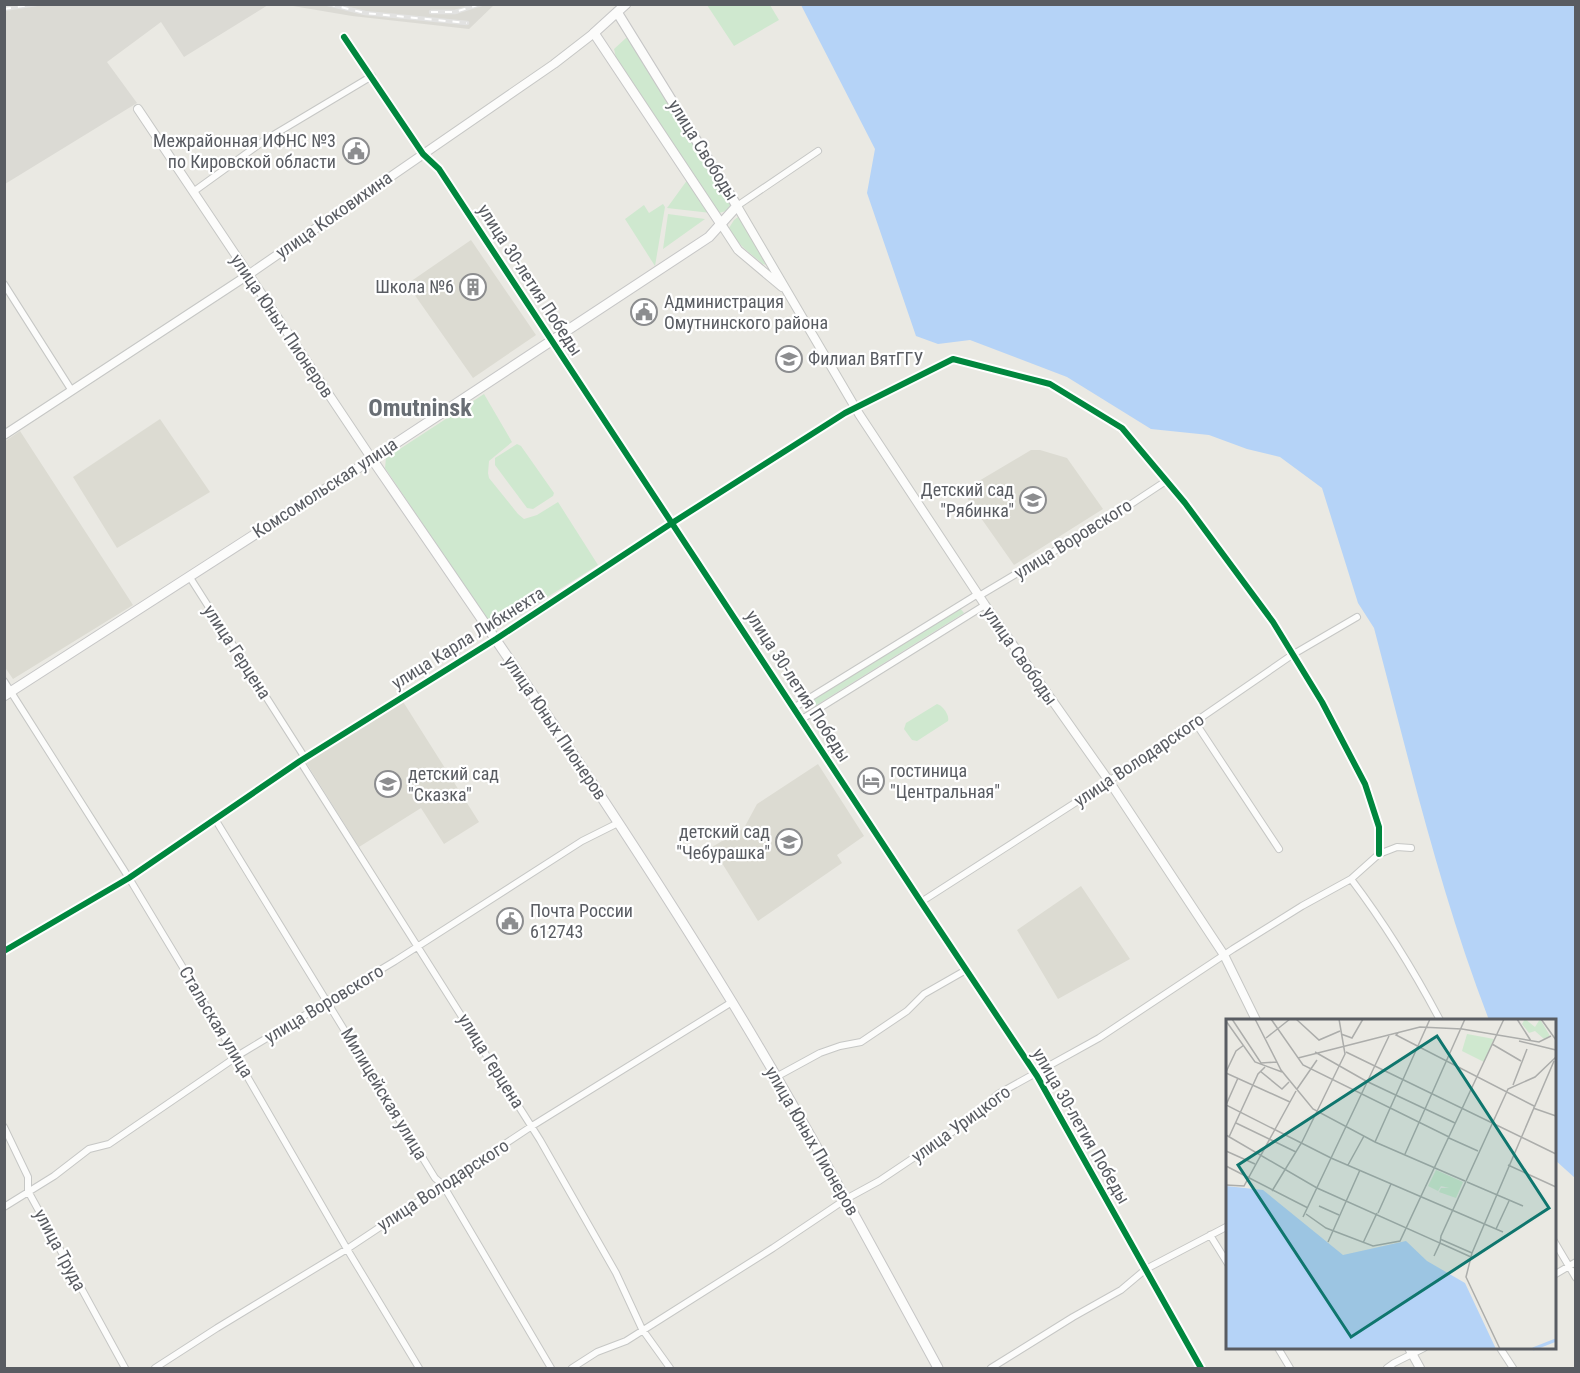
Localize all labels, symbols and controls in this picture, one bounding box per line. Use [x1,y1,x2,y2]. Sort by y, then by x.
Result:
street label: улица Свободы [664,95,743,204]
place label: Межрайонная ИФНС №3 по Кировской области [153,130,336,172]
public building icon: Межрайонная ИФНС №3 по Кировской области [341,136,371,166]
street label: улица Коковихина [272,167,396,263]
street label: улица 30-летия Победы [474,200,587,359]
street label: улица Юных Пионеров [227,250,338,402]
building icon: Школа №6 [458,272,488,302]
place label: Школа №6 [375,276,454,297]
place label: Администрация Омутнинского района [664,291,828,333]
public building icon: Администрация Омутнинского района [629,297,659,327]
school or university icon: Филиал ВятГГУ [774,344,804,374]
place label: Филиал ВятГГУ [808,348,923,369]
district label: Omutninsk [368,394,472,422]
street label: Комсомольская улица [249,433,401,542]
place label: Детский сад "Рябинка" [921,479,1014,521]
school or university icon: Детский сад "Рябинка" [1018,485,1048,515]
street label: улица Воровского [1010,494,1135,583]
street label: улица Карла Либкнехта [387,582,548,693]
street label: улица Герцена [199,601,276,703]
street label: улица Свободы [979,603,1062,709]
street label: улица 30-летия Победы [742,606,855,765]
street label: улица Юных Пионеров [500,652,611,804]
street label: улица Володарского [1070,708,1208,811]
place label: гостиница "Центральная" [890,760,1000,802]
place label: детский сад "Сказка" [408,763,499,805]
hotel icon: гостиница "Центральная" [856,766,886,796]
school or university icon: детский сад "Сказка" [373,769,403,799]
place label: детский сад "Чебурашка" [676,821,770,863]
school or university icon: детский сад "Чебурашка" [774,827,804,857]
place label: Почта России 612743 [530,900,633,942]
public building icon: Почта России 612743 [495,906,525,936]
street label: улица Воровского [261,960,387,1047]
street label: Стальская улица [175,962,258,1081]
street label: улица Герцена [454,1009,529,1112]
inset map [1226,1019,1556,1349]
street label: Милицейская улица [337,1024,432,1163]
street label: улица 30-летия Победы [1028,1044,1135,1207]
street label: улица Юных Пионеров [761,1062,864,1219]
street label: улица Урицкого [907,1081,1014,1167]
street label: улица Володарского [373,1134,512,1235]
street label: улица Труда [30,1205,91,1294]

